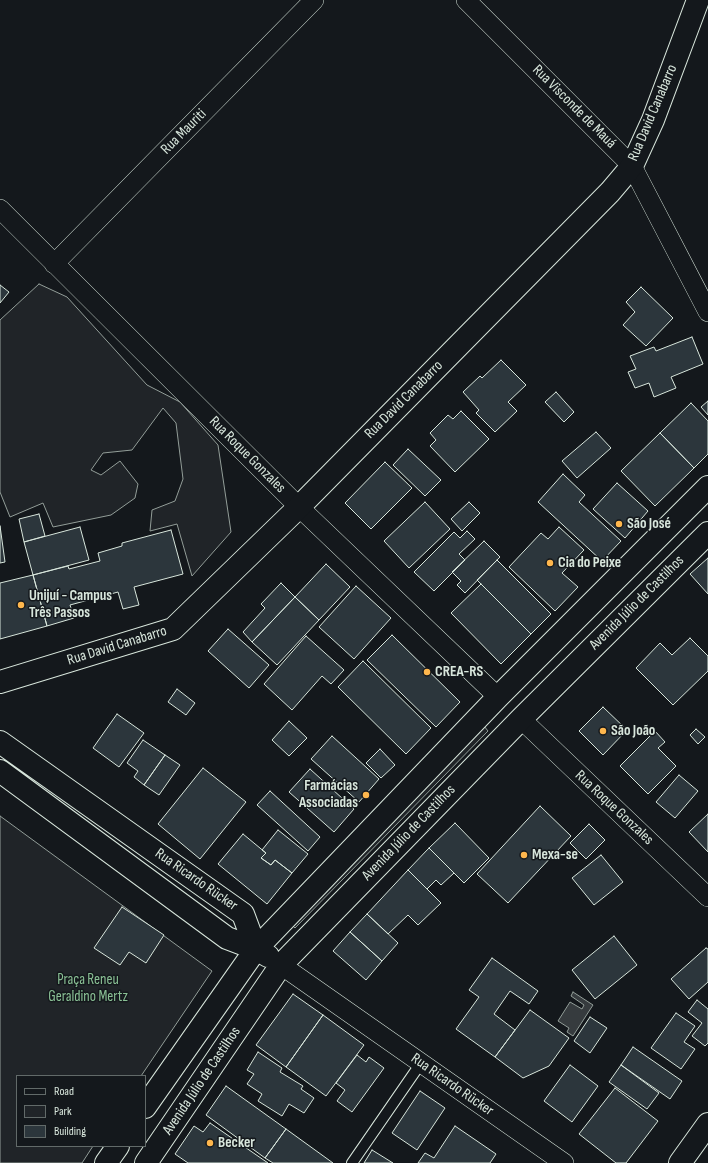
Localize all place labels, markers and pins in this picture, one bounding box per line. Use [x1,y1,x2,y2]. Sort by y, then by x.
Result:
place label: São José [627,515,671,533]
marker: São José [614,519,624,529]
place label: Cia do Peixe [558,554,621,572]
marker: Cia do Peixe [545,558,555,568]
place label: Unijuí - Campus Três Passos [29,587,112,622]
marker: Unijuí - Campus Três Passos [16,600,26,610]
place label: CREA-RS [435,663,483,681]
marker: CREA-RS [422,667,432,677]
place label: São João [611,722,655,740]
marker: São João [598,726,608,736]
place label: Farmácias Associadas [299,777,358,812]
marker: Farmácias Associadas [361,790,371,800]
place label: Mexa-se [532,846,578,864]
marker: Mexa-se [519,850,529,860]
place label: Becker [218,1134,255,1152]
marker: Becker [205,1138,215,1148]

